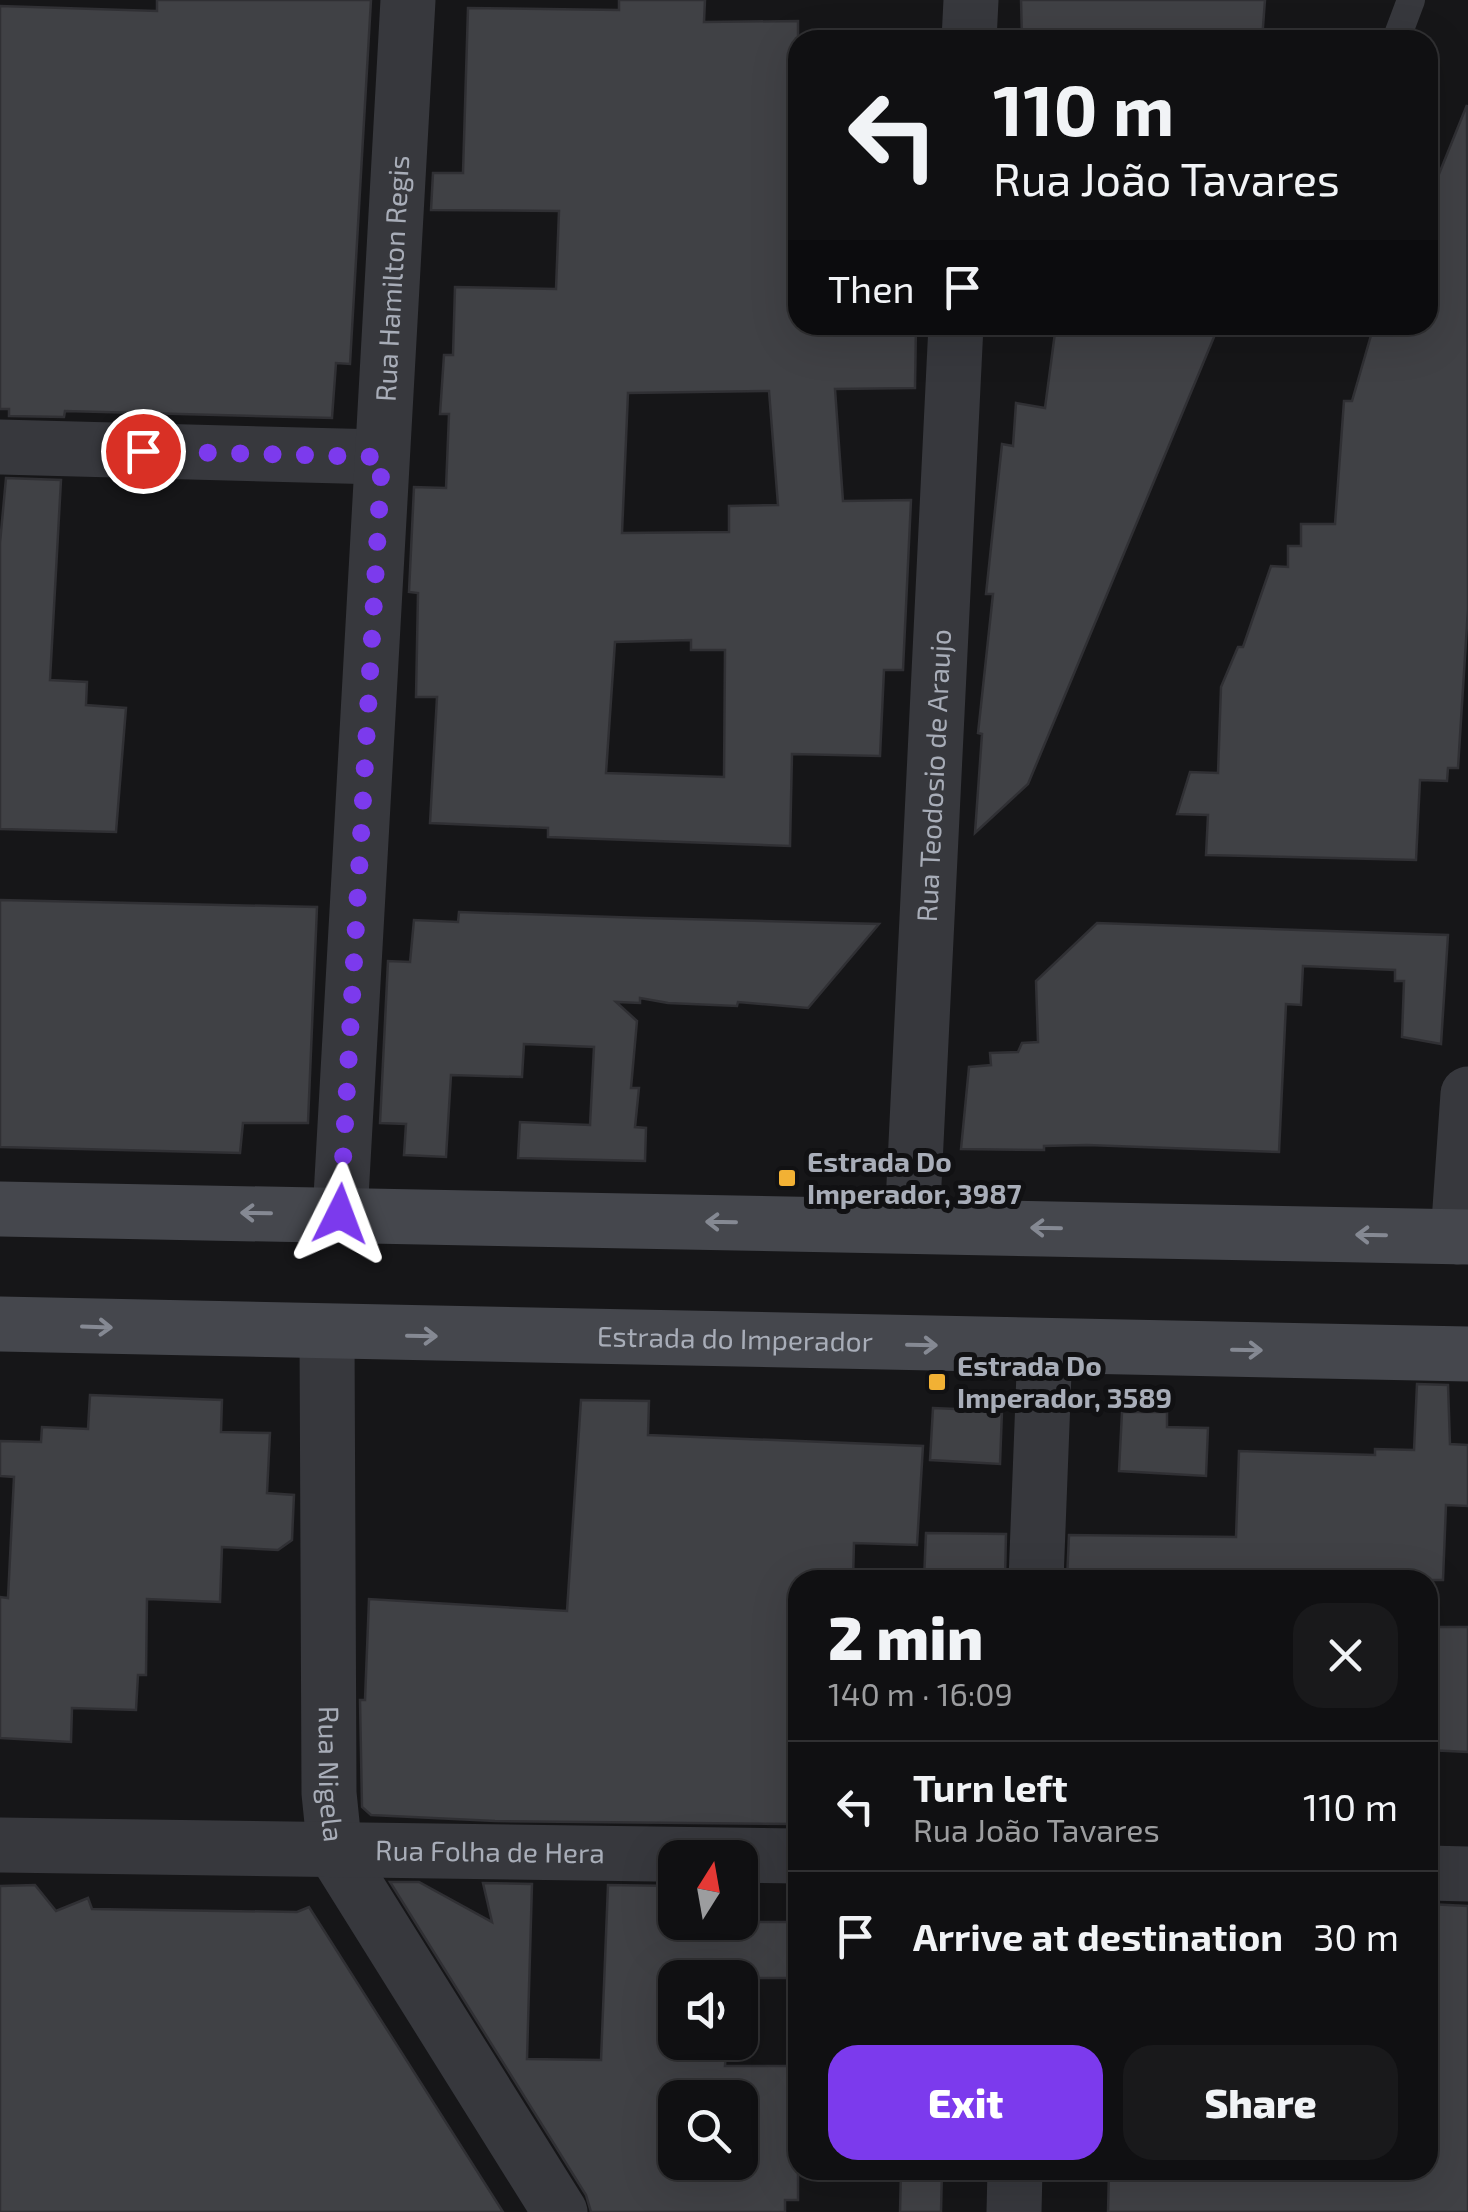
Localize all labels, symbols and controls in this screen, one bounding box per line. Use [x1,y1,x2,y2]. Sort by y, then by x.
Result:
text: 110 m [993,66,1174,150]
icon: left [828,70,958,200]
text: Rua João Tavares [993,151,1340,205]
street label: Rua Hamilton Regis [368,154,415,403]
icon: arrive [935,260,990,315]
text: Then [828,265,915,311]
pin [101,409,186,494]
icon: arrive [116,424,171,479]
street label: Rua Teodosio de Araujo [909,628,957,923]
place label: Estrada Do Imperador, 3987 [807,1144,1022,1210]
position arrow [288,1162,392,1266]
marker: Estrada Do Imperador, 3987 [776,1167,798,1189]
one-way arrow [240,1204,272,1222]
one-way arrow [705,1212,737,1231]
one-way arrow [1030,1218,1062,1238]
one-way arrow [1355,1226,1388,1244]
one-way arrow [81,1318,113,1337]
street label: Estrada do Imperador [597,1318,873,1358]
one-way arrow [406,1326,438,1345]
one-way arrow [906,1336,938,1354]
one-way arrow [1231,1341,1263,1360]
place label: Estrada Do Imperador, 3589 [957,1348,1172,1414]
marker: Estrada Do Imperador, 3589 [926,1371,948,1393]
text: 2 min [828,1600,983,1672]
button: close [1293,1603,1398,1708]
text: 140 m · 16:09 [828,1674,1013,1712]
street label: Rua Nigela [313,1706,352,1843]
text: Turn left [913,1764,1068,1810]
icon: left [828,1779,883,1834]
text: 110 m [1303,1783,1398,1829]
text: Rua João Tavares [913,1810,1160,1848]
street label: Rua Folha de Hera [375,1832,605,1869]
north arrow [658,1840,758,1940]
map controls [658,1840,758,2180]
icon: arrive [828,1909,883,1964]
text: Arrive at destination [913,1913,1283,1959]
text: 30 m [1313,1913,1399,1959]
button: sound [658,1960,758,2060]
button: Exit [828,2045,1103,2160]
button: Share [1123,2045,1398,2160]
button: search [658,2080,758,2180]

